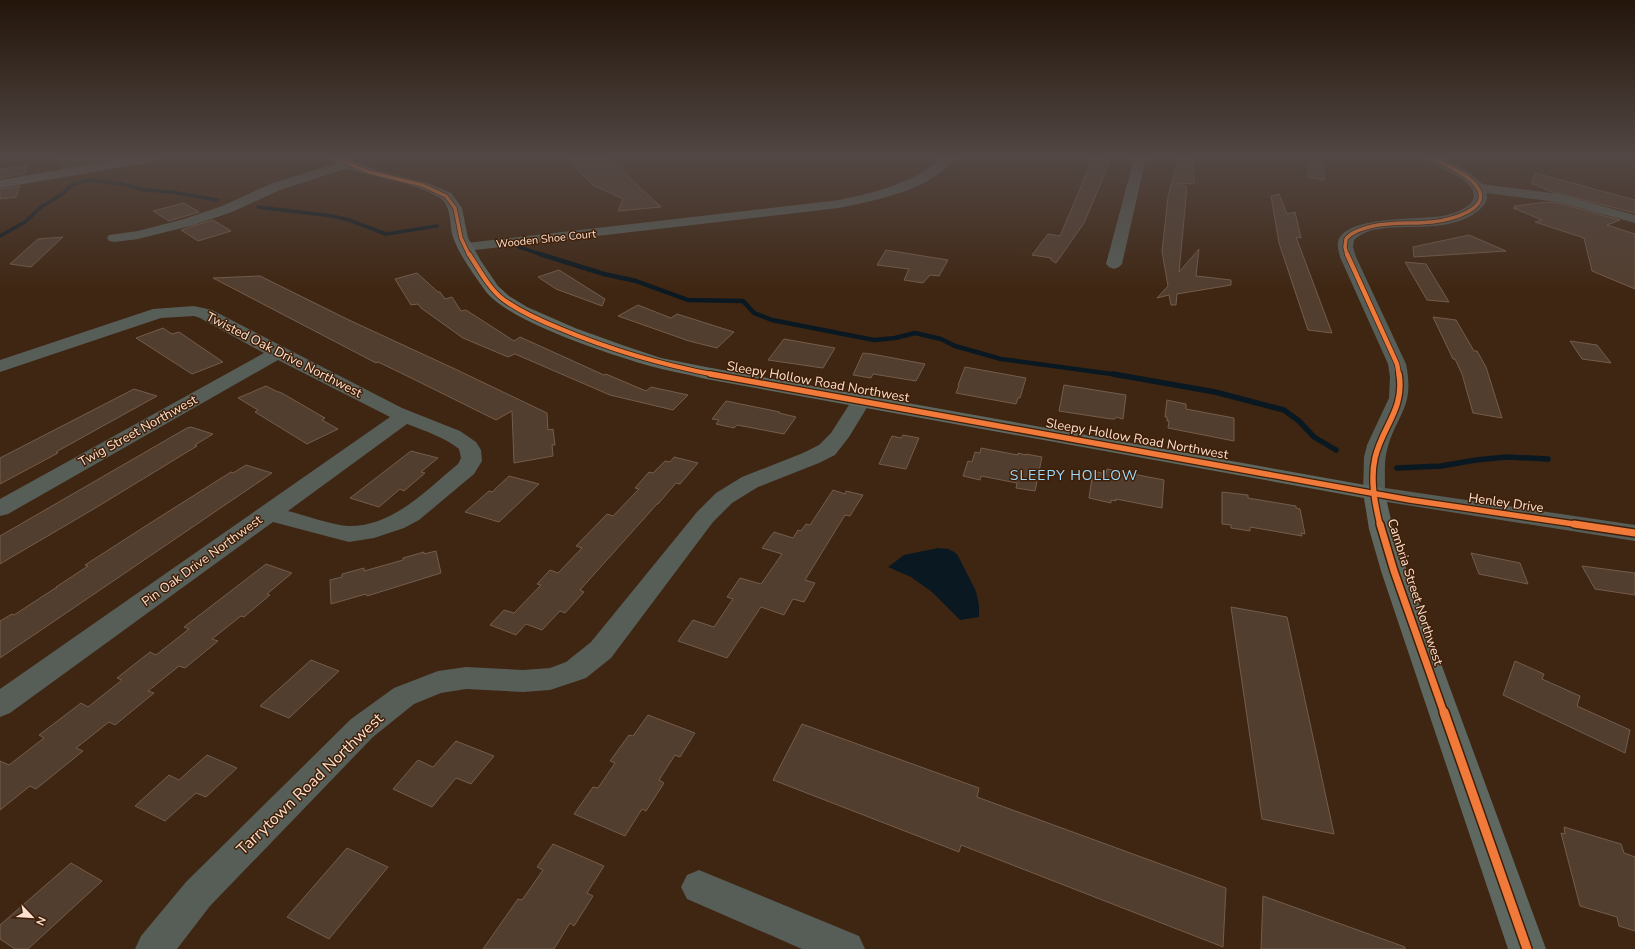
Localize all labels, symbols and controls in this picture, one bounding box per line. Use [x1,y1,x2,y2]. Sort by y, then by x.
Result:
street label: Wooden Shoe Court [495,226,597,252]
street label: Twisted Oak Drive Northwest [203,308,365,402]
street label: Sleepy Hollow Road Northwest [725,357,911,407]
street label: Twig Street Northwest [76,391,201,471]
street label: Sleepy Hollow Road Northwest [1044,414,1230,464]
district label: SLEEPY HOLLOW [1010,466,1138,485]
street label: Henley Drive [1467,489,1545,517]
street label: Pin Oak Drive Northwest [138,511,266,611]
street label: Cambria Street Northwest [1383,516,1447,668]
street label: Tarrytown Road Northwest [232,708,388,860]
north arrow [12,897,52,937]
text: N [32,914,49,928]

